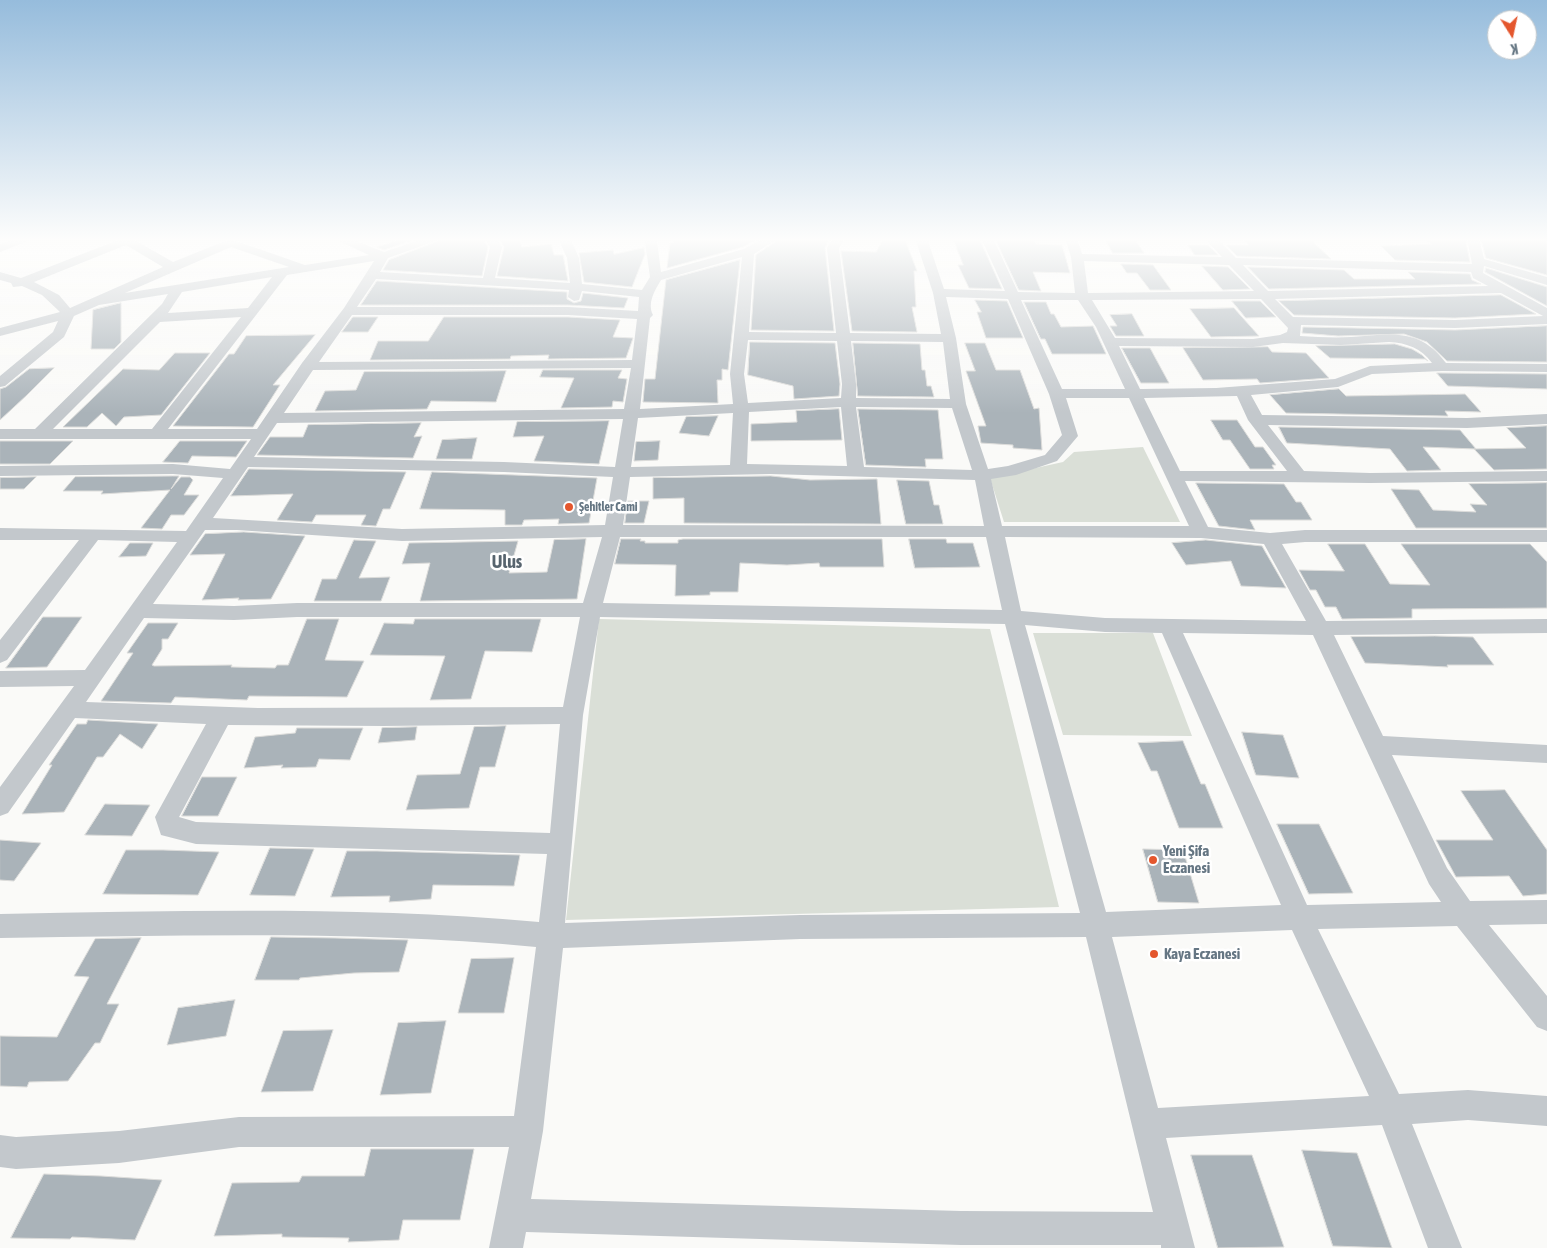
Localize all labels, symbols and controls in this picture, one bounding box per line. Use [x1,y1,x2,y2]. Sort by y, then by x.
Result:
north arrow [1487,10,1537,60]
text: K [1510,40,1519,57]
place label: Şehitler Cami [579,500,638,514]
marker: Şehitler Cami [563,501,575,513]
district label: Ulus [492,551,522,573]
place label: Yeni Şifa Eczanesi [1163,842,1210,877]
marker: Yeni Şifa Eczanesi [1147,854,1159,866]
place label: Kaya Eczanesi [1164,945,1240,963]
marker: Kaya Eczanesi [1148,948,1160,960]

